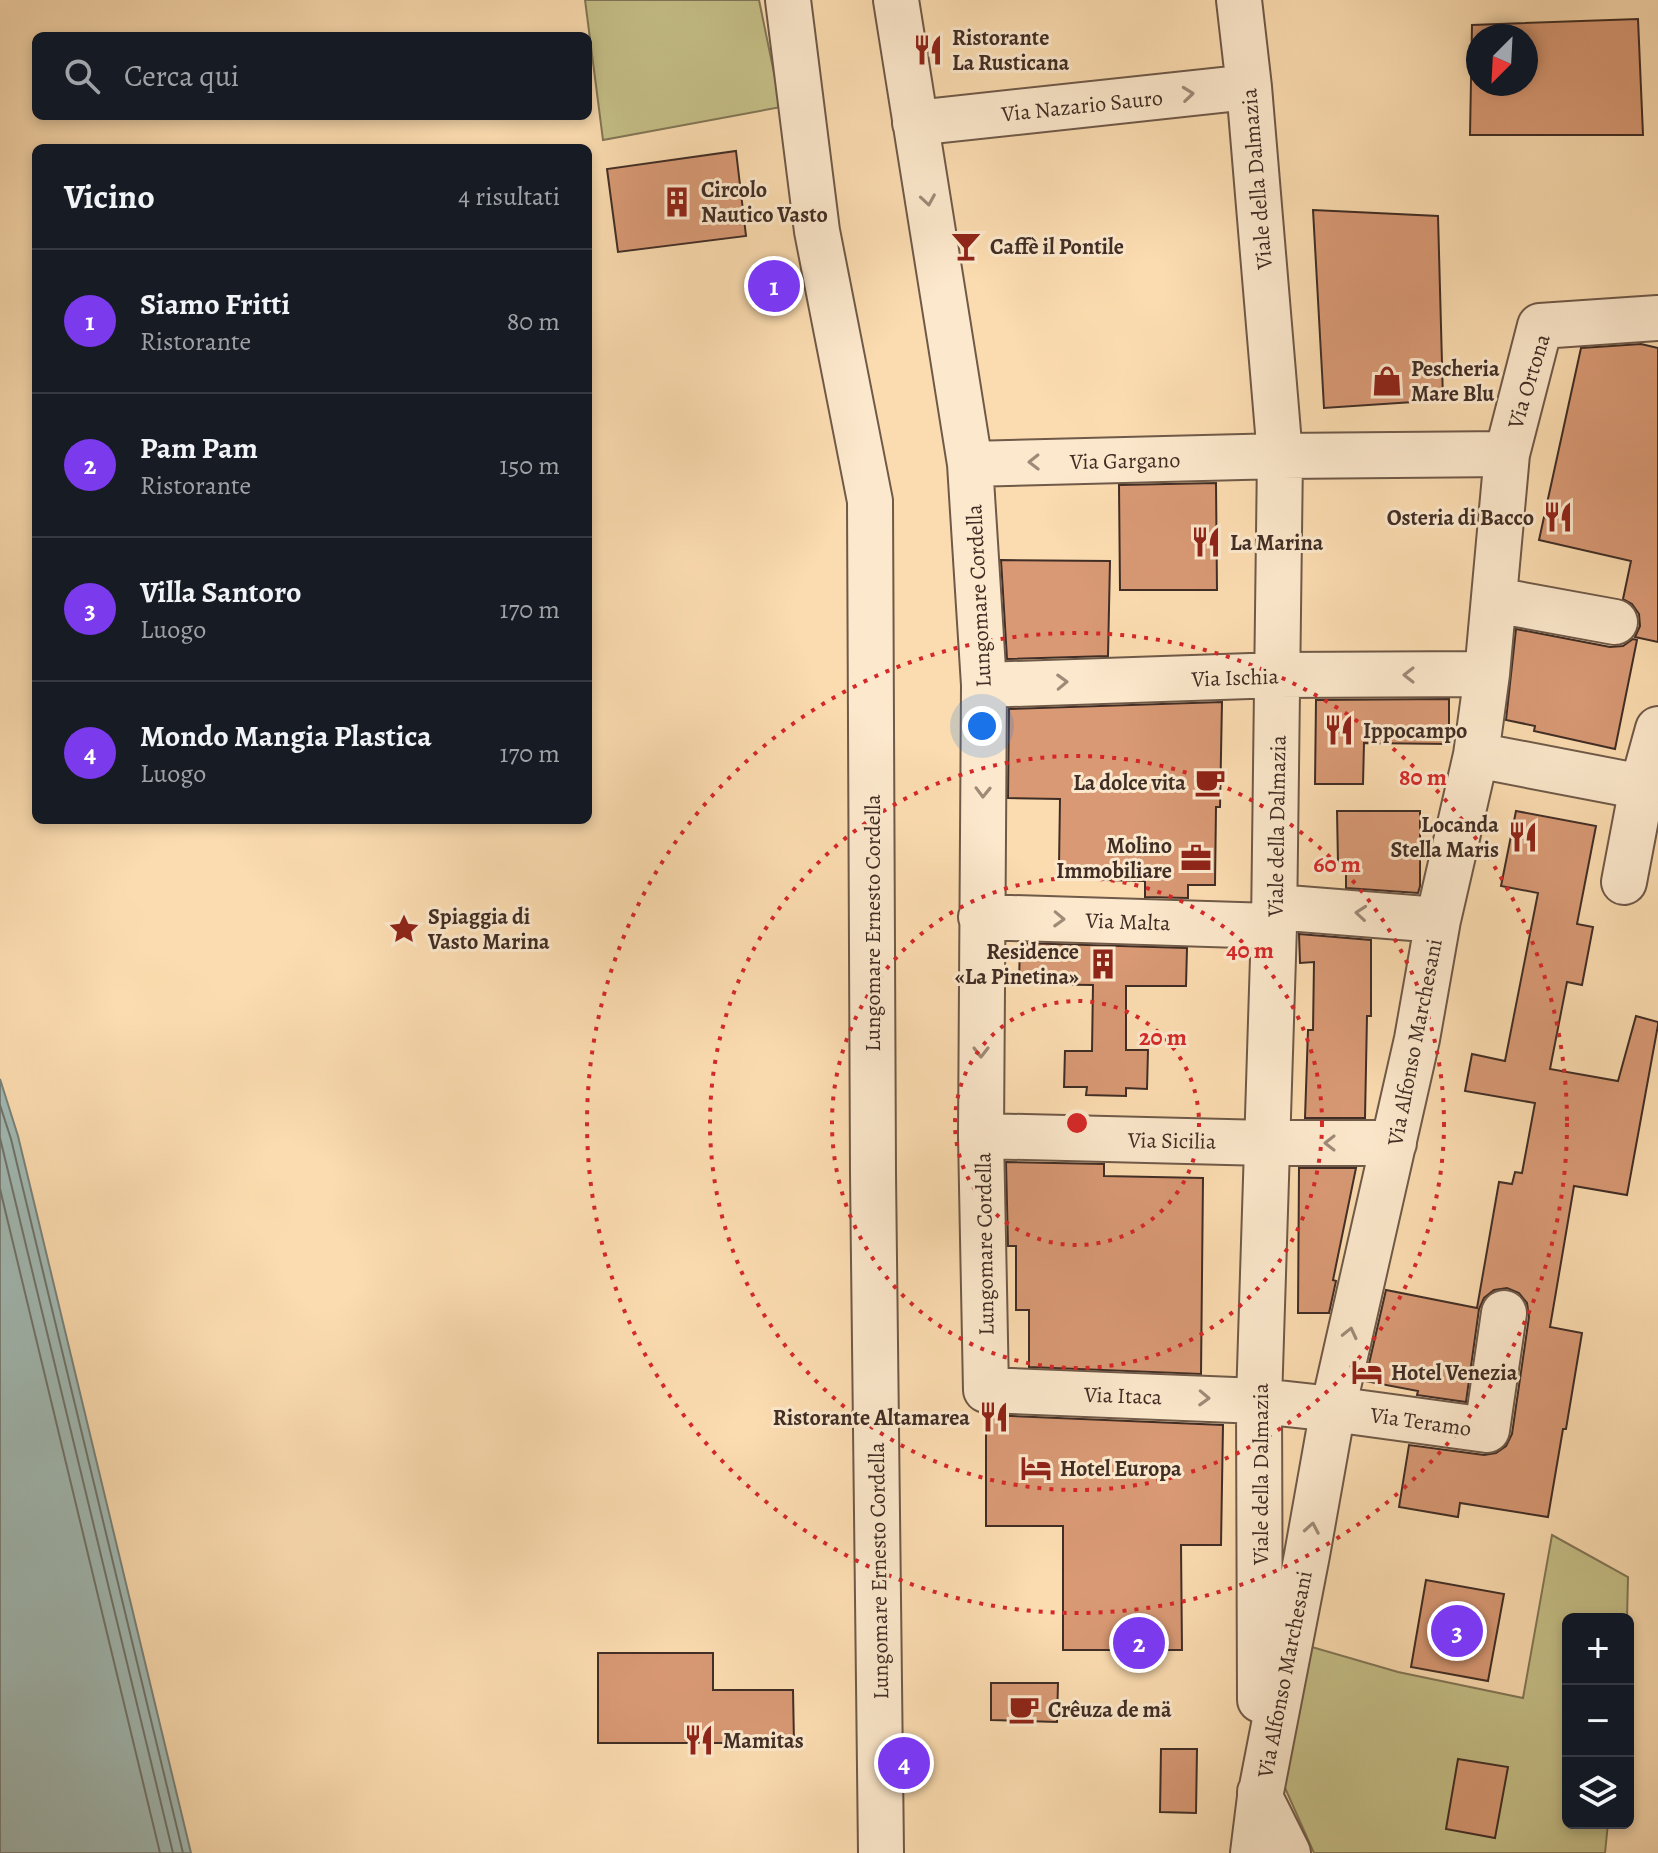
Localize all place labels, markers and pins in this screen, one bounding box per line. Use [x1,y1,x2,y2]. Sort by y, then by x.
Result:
place label: Ristorante La Rusticana [952,23,1070,78]
restaurant icon: Ristorante La Rusticana [911,33,945,67]
place label: Circolo Nautico Vasto [701,175,828,230]
building icon: Circolo Nautico Vasto [660,185,694,219]
bar icon: Caffè il Pontile [949,229,983,263]
place label: Caffè il Pontile [990,232,1124,262]
pin: 1 [748,256,800,316]
place label: Pescheria Mare Blu [1411,354,1500,409]
shop icon: Pescheria Mare Blu [1370,364,1404,398]
restaurant icon: Osteria di Bacco [1541,500,1575,534]
place label: Osteria di Bacco [1387,503,1534,533]
restaurant icon: La Marina [1189,525,1223,559]
place label: La Marina [1230,528,1324,558]
restaurant icon: Ippocampo [1322,713,1356,747]
place label: Ippocampo [1363,716,1467,746]
cafe icon: La dolce vita [1193,765,1227,799]
place label: La dolce vita [1073,768,1186,798]
place label: Locanda Stella Maris [1390,810,1499,865]
restaurant icon: Locanda Stella Maris [1506,820,1540,854]
place label: Molino Immobiliare [1056,831,1172,886]
office icon: Molino Immobiliare [1179,841,1213,875]
place label: Spiaggia di Vasto Marina [427,902,550,957]
place icon: Spiaggia di Vasto Marina [387,912,421,946]
place label: Residence «La Pinetina» [955,937,1079,992]
building icon: Residence «La Pinetina» [1086,947,1120,981]
centre of rings [1063,1109,1091,1137]
hotel icon: Hotel Venezia [1350,1355,1384,1389]
place label: Hotel Venezia [1391,1358,1518,1388]
restaurant icon: Ristorante Altamarea [977,1400,1011,1434]
place label: Ristorante Altamarea [773,1403,970,1433]
hotel icon: Hotel Europa [1019,1451,1053,1485]
place label: Hotel Europa [1060,1454,1182,1484]
pin: 3 [1431,1601,1483,1661]
pin: 2 [1113,1613,1165,1673]
cafe icon: Crêuza de mä [1007,1692,1041,1726]
place label: Crêuza de mä [1048,1695,1172,1725]
restaurant icon: Mamitas [682,1723,716,1757]
place label: Mamitas [723,1726,804,1756]
pin: 4 [878,1733,930,1793]

